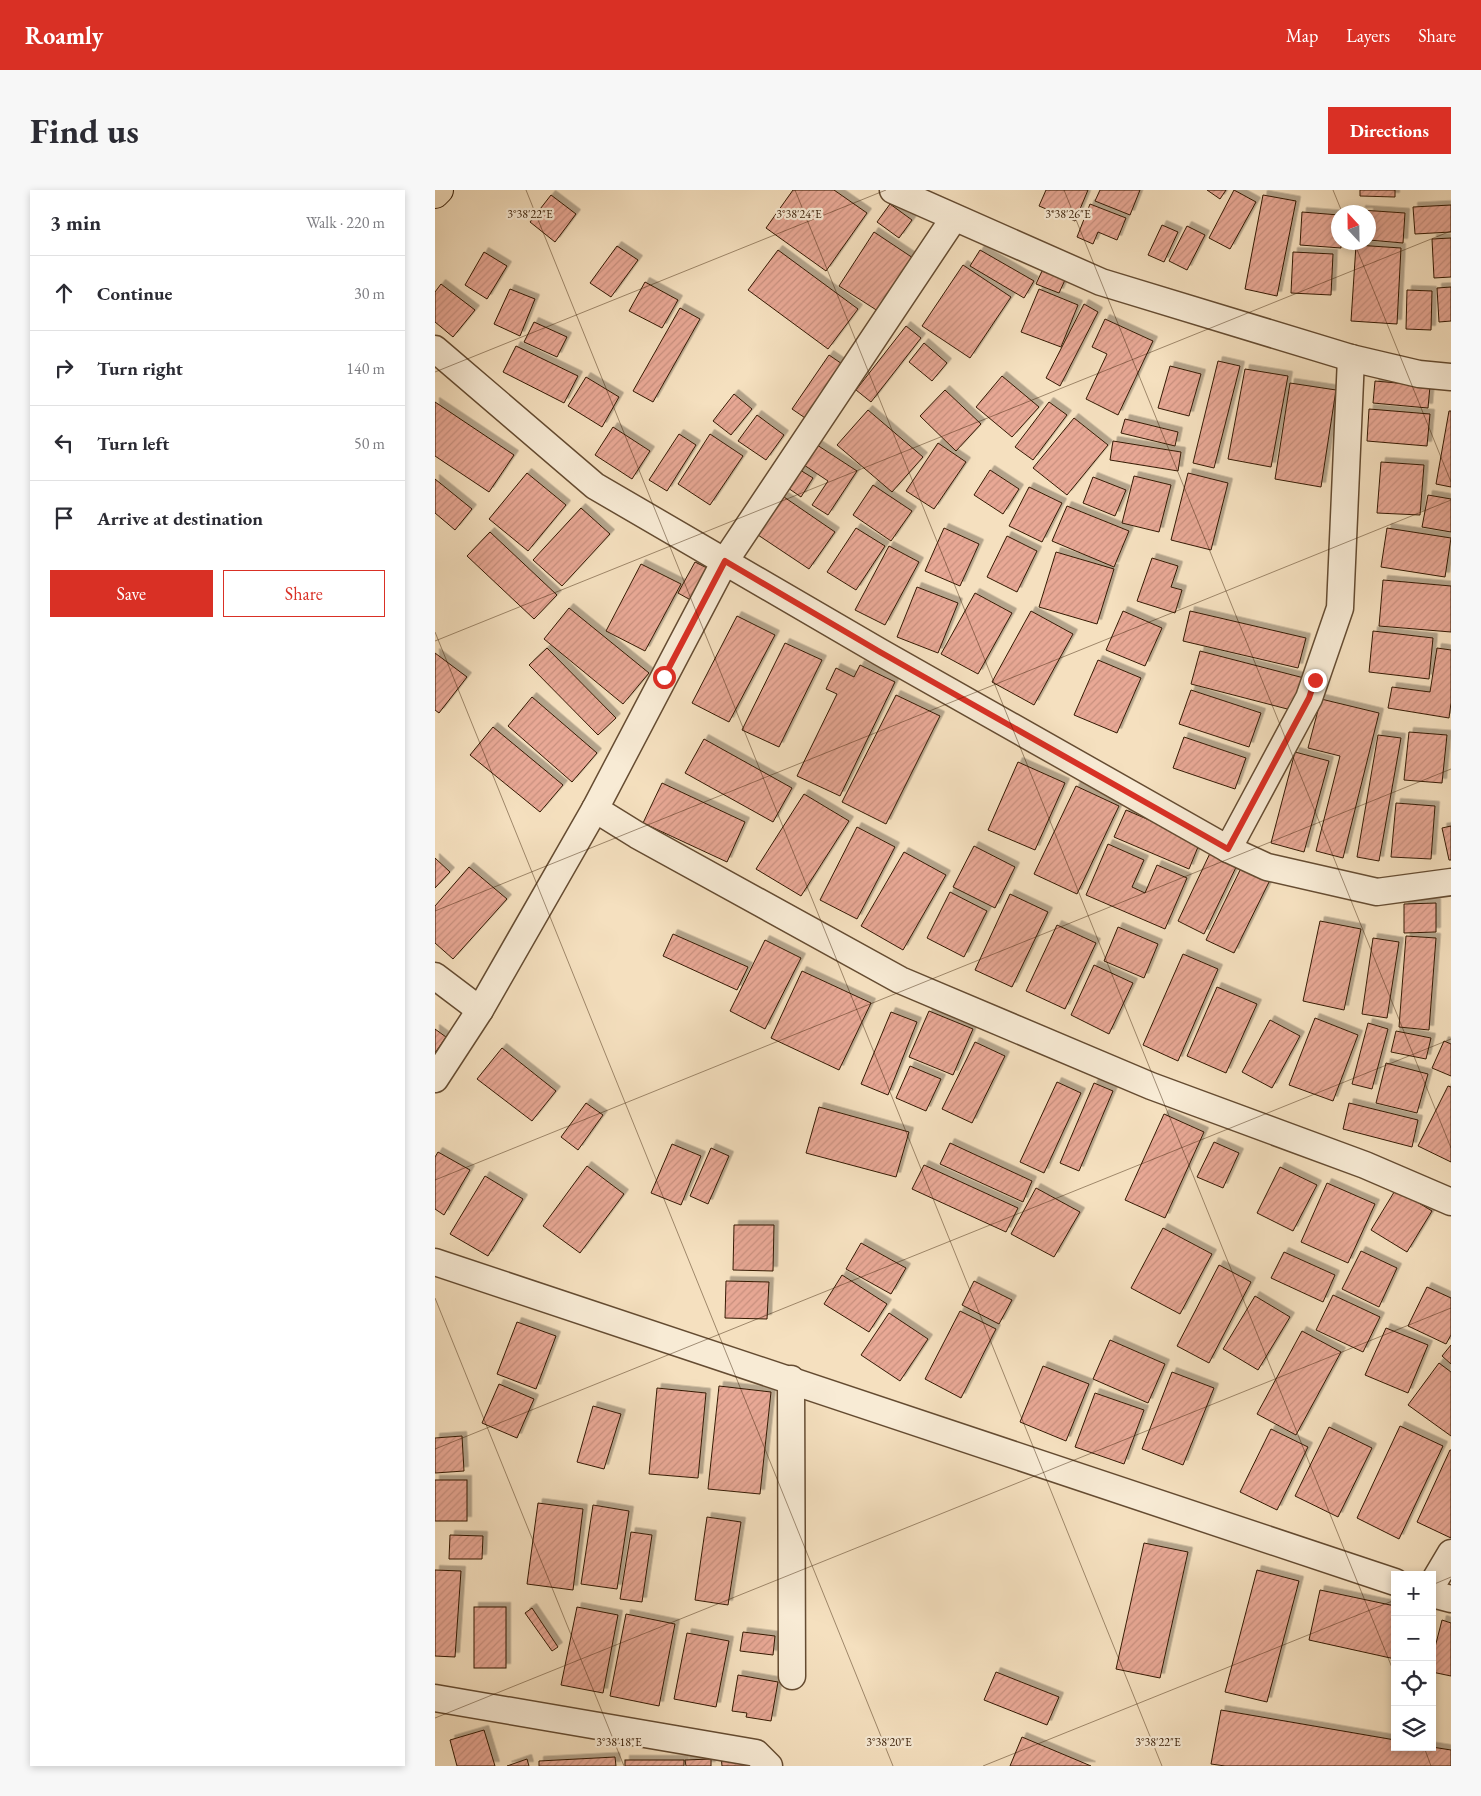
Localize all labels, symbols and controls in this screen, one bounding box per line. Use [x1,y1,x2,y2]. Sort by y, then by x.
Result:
text: Roamly [25,20,103,51]
text: Map [1286,24,1318,47]
text: Layers [1346,24,1390,47]
text: Share [1418,24,1456,47]
button: Directions [1328,107,1451,154]
text: Find us [30,108,139,153]
north arrow [1331,205,1376,250]
text: 3°38'22"E [507,206,553,222]
text: 3°38'24"E [776,206,822,222]
text: 3°38'26"E [1045,206,1091,222]
text: 3 min [50,209,101,236]
text: Walk · 220 m [306,212,385,233]
icon: ahead [50,279,78,307]
text: Continue [97,281,172,306]
text: 30 m [354,283,385,304]
icon: right [50,354,78,382]
text: Turn right [97,356,183,381]
text: 140 m [346,358,385,379]
icon: left [50,429,78,457]
text: Turn left [97,431,169,456]
text: 50 m [354,433,385,454]
icon: arrive [50,504,78,532]
text: Arrive at destination [97,506,263,531]
button: Save [50,570,213,617]
button: Share [223,570,385,617]
route start [653,666,676,689]
route end [1304,669,1327,692]
map controls [1391,1571,1436,1751]
button: + [1391,1571,1436,1616]
button: − [1391,1616,1436,1661]
button: locate [1391,1661,1436,1706]
button: layers [1391,1706,1436,1751]
text: 3°38'18"E [596,1734,642,1750]
text: 3°38'20"E [866,1734,912,1750]
text: 3°38'22"E [1135,1734,1181,1750]

